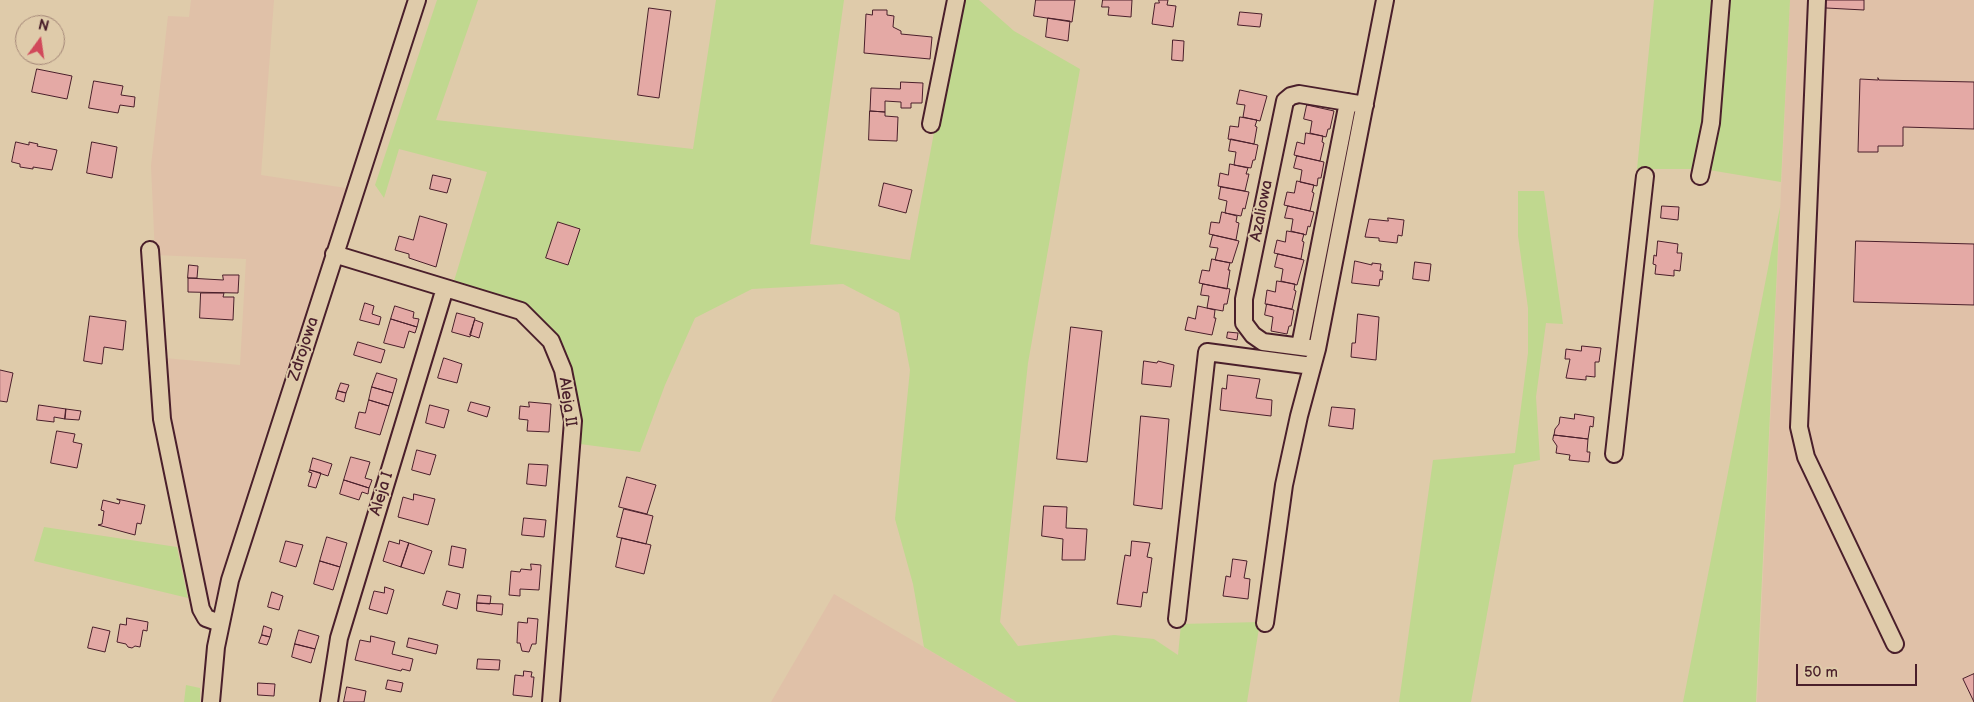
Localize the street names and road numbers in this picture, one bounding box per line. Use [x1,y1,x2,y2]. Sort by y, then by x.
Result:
street label: Azaliowa [1247,179,1277,243]
street label: Zdrojowa [285,315,323,383]
street label: Aleja II [554,376,580,428]
street label: Aleja I [366,470,398,518]

